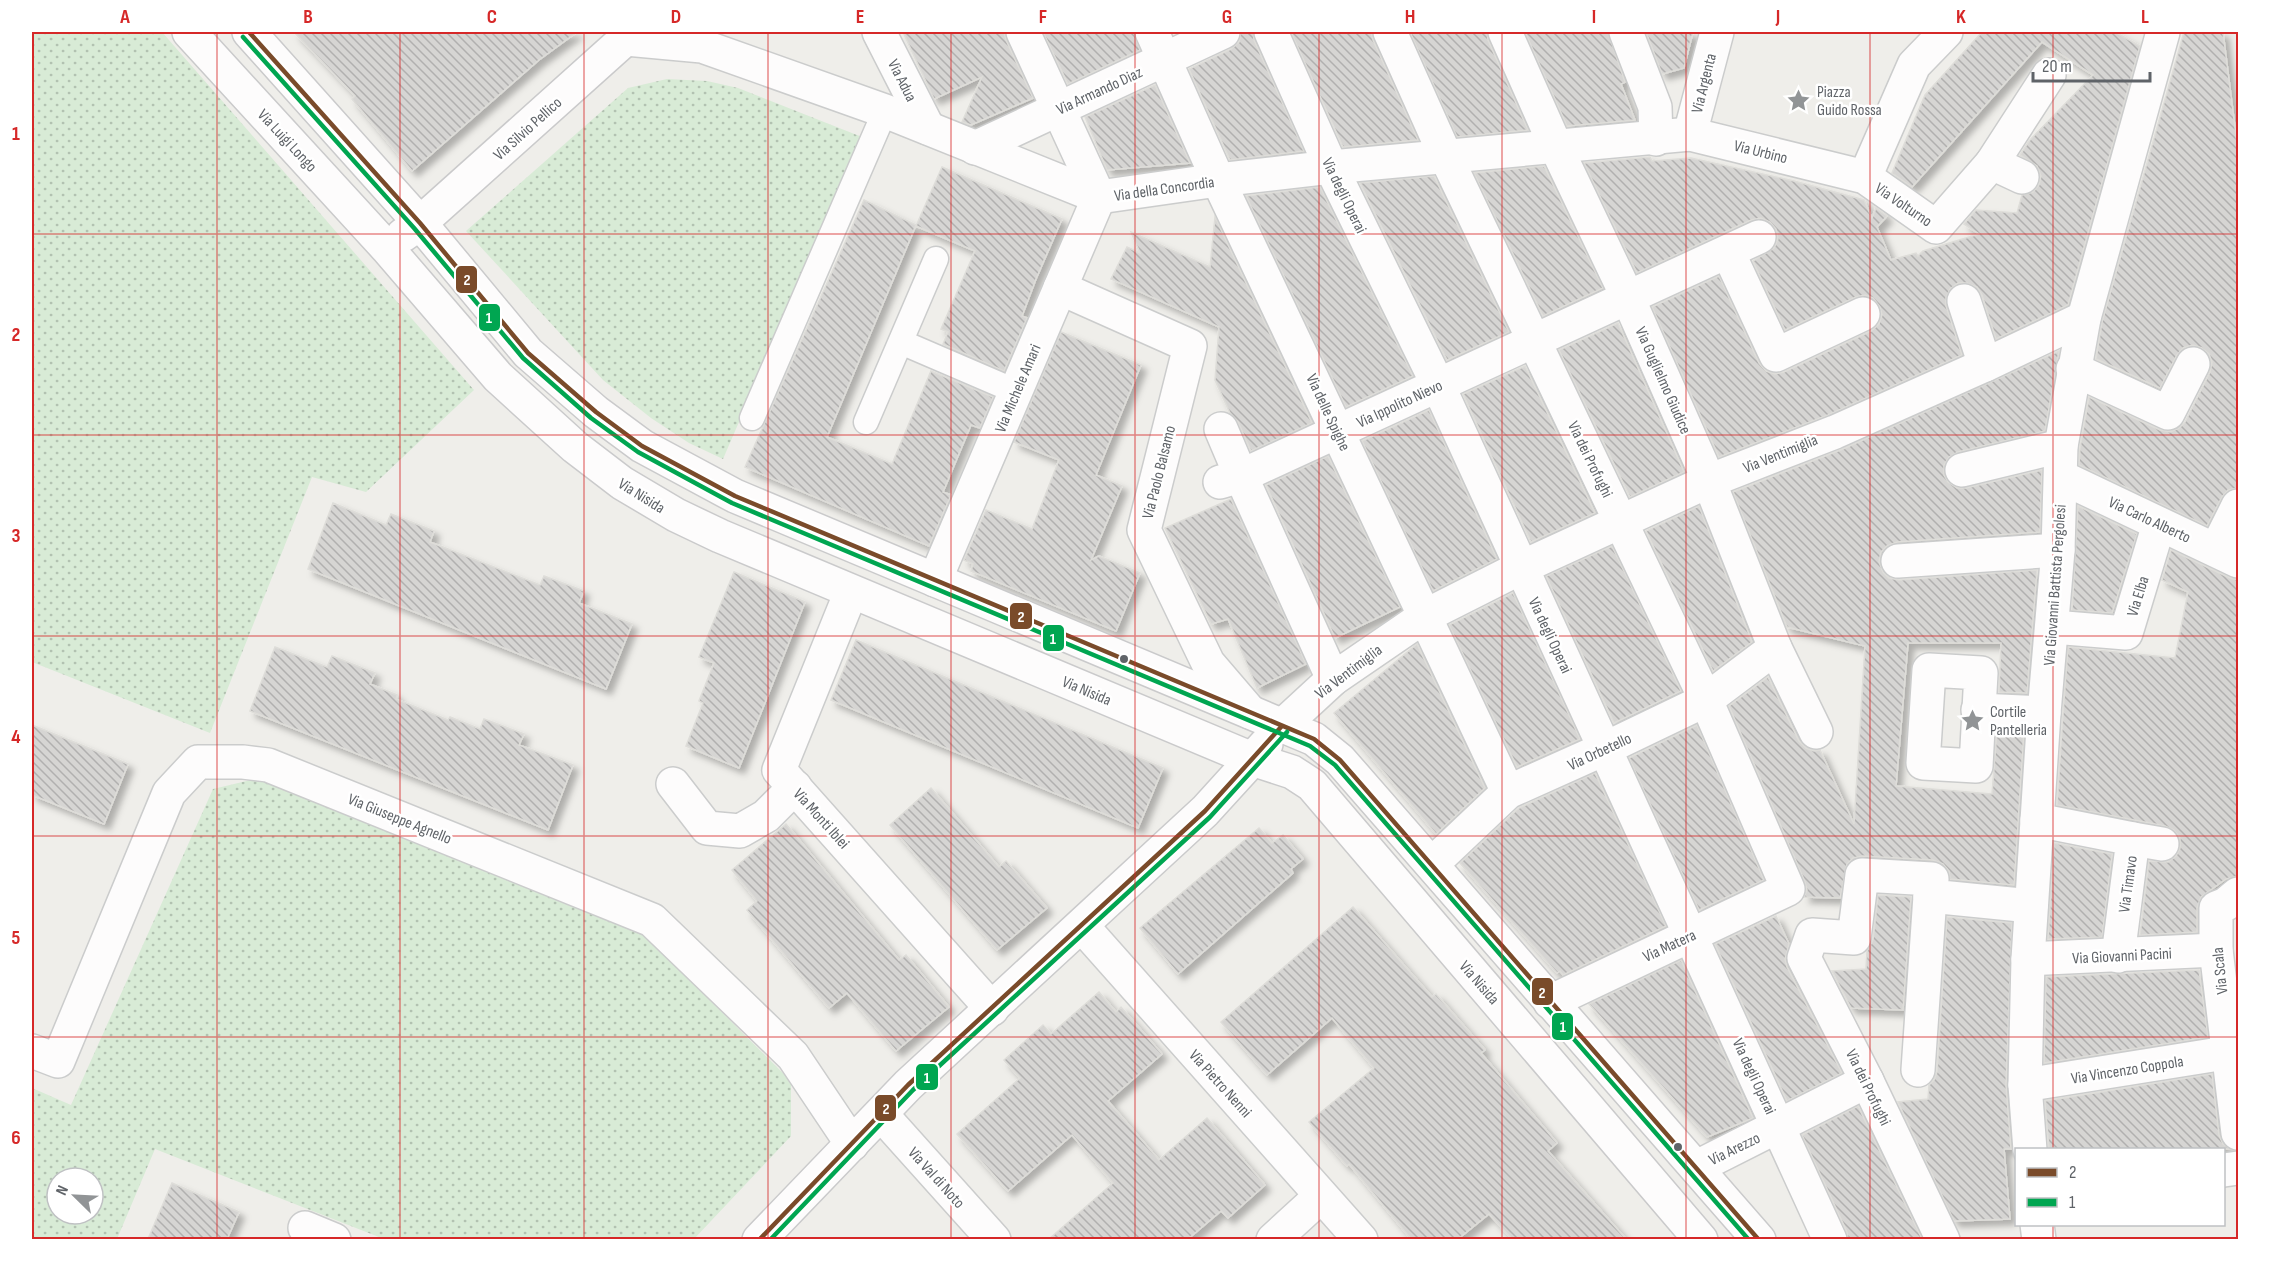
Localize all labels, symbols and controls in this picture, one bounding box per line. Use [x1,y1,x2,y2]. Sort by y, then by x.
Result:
text: A [119,5,130,29]
text: B [303,5,313,29]
text: C [487,5,497,29]
text: D [671,5,681,29]
text: E [856,5,864,29]
text: F [1039,5,1047,29]
text: G [1222,5,1232,29]
text: H [1405,5,1415,29]
text: I [1592,5,1596,29]
text: J [1775,5,1780,29]
text: K [1956,5,1966,29]
text: L [2141,5,2149,29]
scale bar [2033,45,2150,83]
street label: Via Argenta [1688,52,1721,115]
street label: Via Adua [883,56,920,105]
text: 20 m [2042,56,2072,77]
street label: Via Armando Diaz [1054,63,1146,120]
place label: Piazza Guido Rossa [1817,83,1882,120]
place icon: Piazza Guido Rossa [1786,87,1812,113]
street label: Via Silvio Pellico [490,93,566,165]
street label: Via Luigi Longo [253,106,321,176]
text: 1 [12,122,20,146]
street label: Via Urbino [1732,137,1789,168]
street label: Via degli Operai [1317,155,1370,237]
street label: Via della Concordia [1113,173,1215,206]
street label: Via Volturno [1871,179,1935,231]
line badge: 2 [455,265,478,294]
text: 2 [463,271,471,290]
line badge: 1 [478,303,501,332]
text: 1 [486,309,493,328]
text: 2 [12,323,20,347]
street label: Via Guglielmo Giudice [1631,324,1695,437]
street label: Via Michele Amari [991,342,1046,436]
street label: Via delle Spighe [1301,371,1354,454]
street label: Via Ippolito Nievo [1354,376,1446,432]
street label: Via dei Profughi [1563,418,1616,501]
street label: Via Paolo Balsamo [1139,424,1180,521]
street label: Via Ventimiglia [1740,431,1821,478]
street label: Via Nisida [614,475,668,518]
street label: Via Carlo Alberto [2105,493,2194,548]
street label: Via Giovanni Battista Pergolesi [2040,504,2071,666]
text: 3 [12,524,21,548]
street label: Via Elba [2123,574,2154,619]
street label: Via degli Operai [1524,595,1576,677]
line badge: 2 [1009,602,1033,630]
text: 2 [1017,608,1025,627]
line badge: 1 [1042,624,1065,652]
text: 1 [1050,630,1057,649]
street label: Via Ventimiglia [1312,641,1386,704]
unlabelled marker [1118,653,1130,665]
street label: Via Nisida [1059,673,1114,710]
place label: Cortile Pantelleria [1990,703,2047,740]
place icon: Cortile Pantelleria [1959,707,1985,733]
text: 4 [11,725,21,749]
street label: Via Orbetello [1565,729,1635,775]
street label: Via Monti Iblei [789,785,853,853]
street label: Via Giuseppe Agnello [345,790,454,849]
street label: Via Timavo [2115,854,2142,914]
text: 5 [12,926,21,950]
street label: Via Matera [1640,926,1699,967]
street label: Via Giovanni Pacini [2072,944,2172,969]
street label: Via Scala [2209,946,2232,995]
street label: Via Nisida [1455,957,1503,1009]
line badge: 2 [1531,977,1554,1006]
text: 2 [1538,984,1546,1003]
line badge: 1 [1551,1012,1574,1041]
text: 1 [1560,1018,1567,1037]
street label: Via degli Operai [1728,1036,1780,1118]
street label: Via Pietro Nenni [1185,1046,1255,1122]
street label: Via dei Profughi [1841,1046,1894,1129]
street label: Via Vincenzo Coppola [2070,1052,2185,1089]
line badge: 1 [915,1063,939,1091]
text: 1 [924,1069,931,1088]
line badge: 2 [874,1094,897,1122]
text: 2 [882,1100,890,1119]
text: 6 [11,1126,21,1150]
street label: Via Arezzo [1706,1129,1763,1170]
unlabelled marker [1672,1141,1684,1153]
street label: Via Val di Noto [904,1144,968,1212]
legend [2015,1148,2225,1226]
text: 2 [2069,1162,2076,1183]
north arrow [45,1166,105,1226]
text: N [52,1183,73,1198]
text: 1 [2069,1192,2076,1213]

